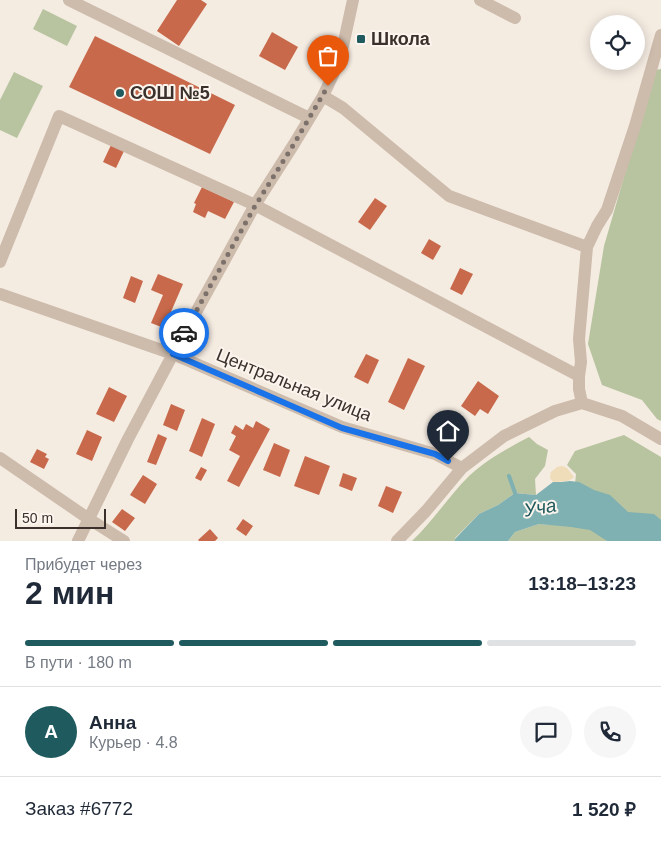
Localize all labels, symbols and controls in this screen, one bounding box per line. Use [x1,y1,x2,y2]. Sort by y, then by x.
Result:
map controls [590,15,645,70]
button: locate [590,15,645,70]
place label: Школа [371,29,431,49]
marker: Школа [355,33,367,45]
pin [307,35,349,86]
icon: bag [314,42,342,70]
place label: СОШ №5 [130,83,210,103]
marker: СОШ №5 [114,87,126,99]
courier [159,308,209,358]
icon: car [170,319,198,347]
street label: Центральная улица [213,345,375,426]
pin [427,410,469,461]
icon: home [434,417,462,445]
water label: Уча [521,494,558,521]
scale bar [15,506,106,529]
text: 50 m [22,510,53,526]
text: Прибудет через [25,556,142,573]
text: 13:18–13:23 [528,573,636,594]
text: 2 мин [25,575,114,611]
text: В пути · 180 m [25,654,132,671]
button: chat [520,706,572,758]
button: phone [584,706,636,758]
text: Анна [89,712,136,733]
text: А [44,721,58,742]
text: Курьер · 4.8 [89,734,178,751]
text: Заказ #6772 [25,798,133,819]
text: 1 520 ₽ [572,799,636,820]

